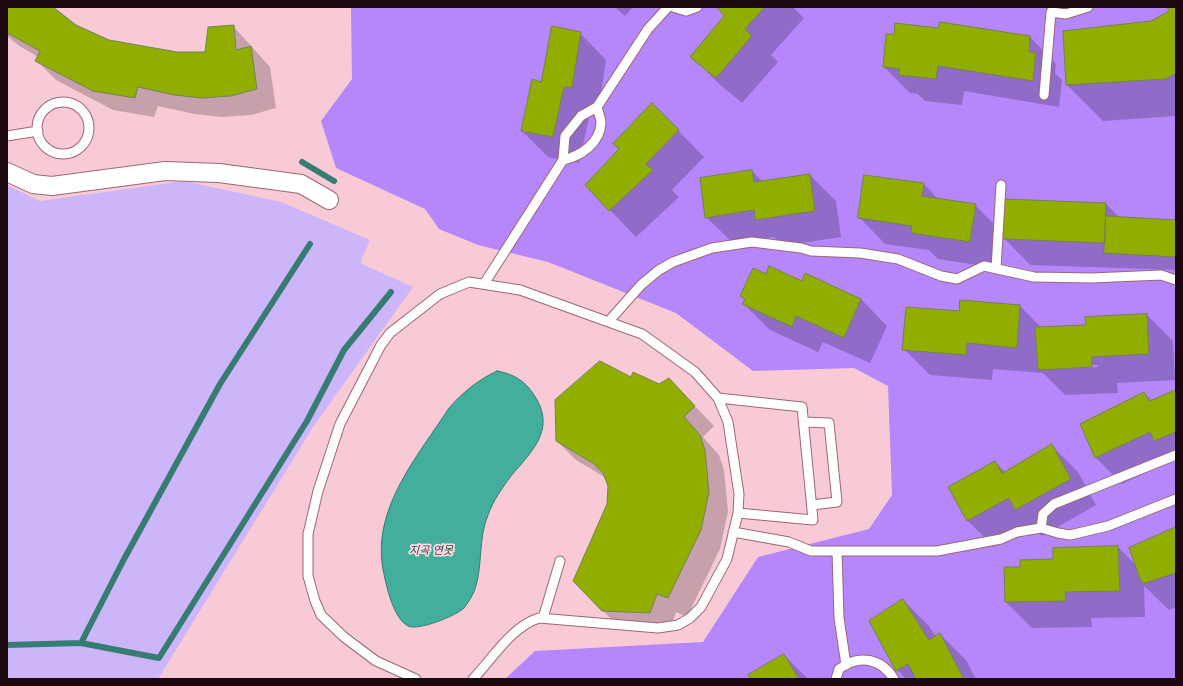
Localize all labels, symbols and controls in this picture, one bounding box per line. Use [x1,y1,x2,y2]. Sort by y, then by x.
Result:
water label: 지곡 연못 [409,544,453,558]

